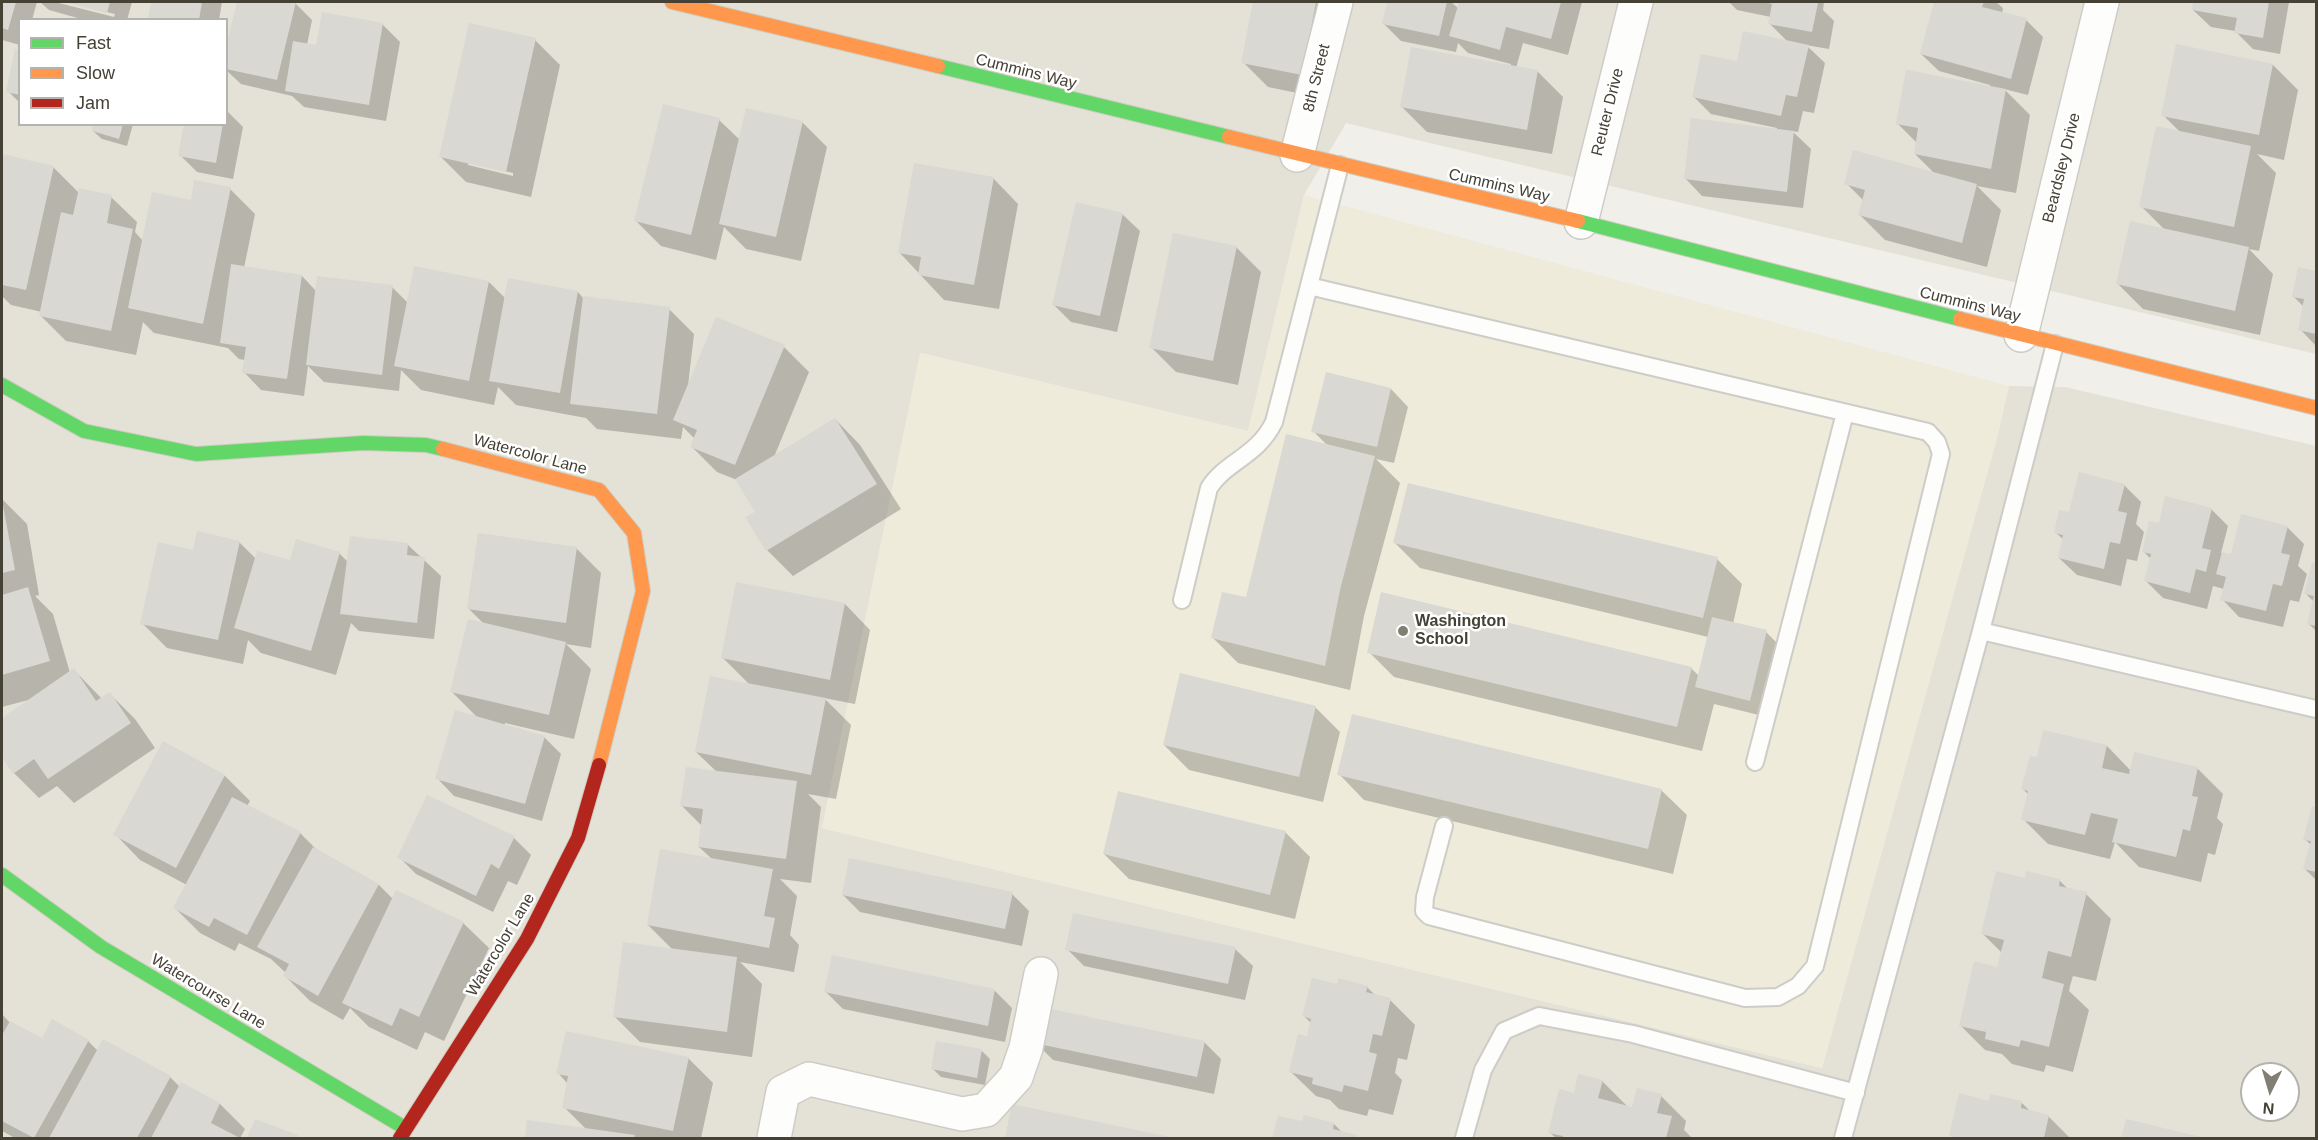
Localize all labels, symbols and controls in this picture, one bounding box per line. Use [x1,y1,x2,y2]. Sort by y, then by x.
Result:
legend [18,18,228,126]
text: Fast [76,33,111,53]
street label: 8th Street [1299,42,1335,114]
street label: Cummins Way [974,50,1078,94]
text: Slow [76,63,115,83]
street label: Reuter Drive [1588,66,1628,158]
text: Jam [76,93,110,113]
street label: Beardsley Drive [2039,111,2085,225]
street label: Cummins Way [1446,165,1552,207]
street label: Cummins Way [1918,283,2022,327]
street label: Watercolor Lane [471,431,589,479]
place label: Washington School [1415,612,1506,650]
marker: Washington School [1396,624,1410,638]
street label: Watercolor Lane [463,890,539,1000]
street label: Watercourse Lane [147,950,269,1034]
north arrow [2240,1062,2300,1122]
text: N [2262,1099,2275,1117]

